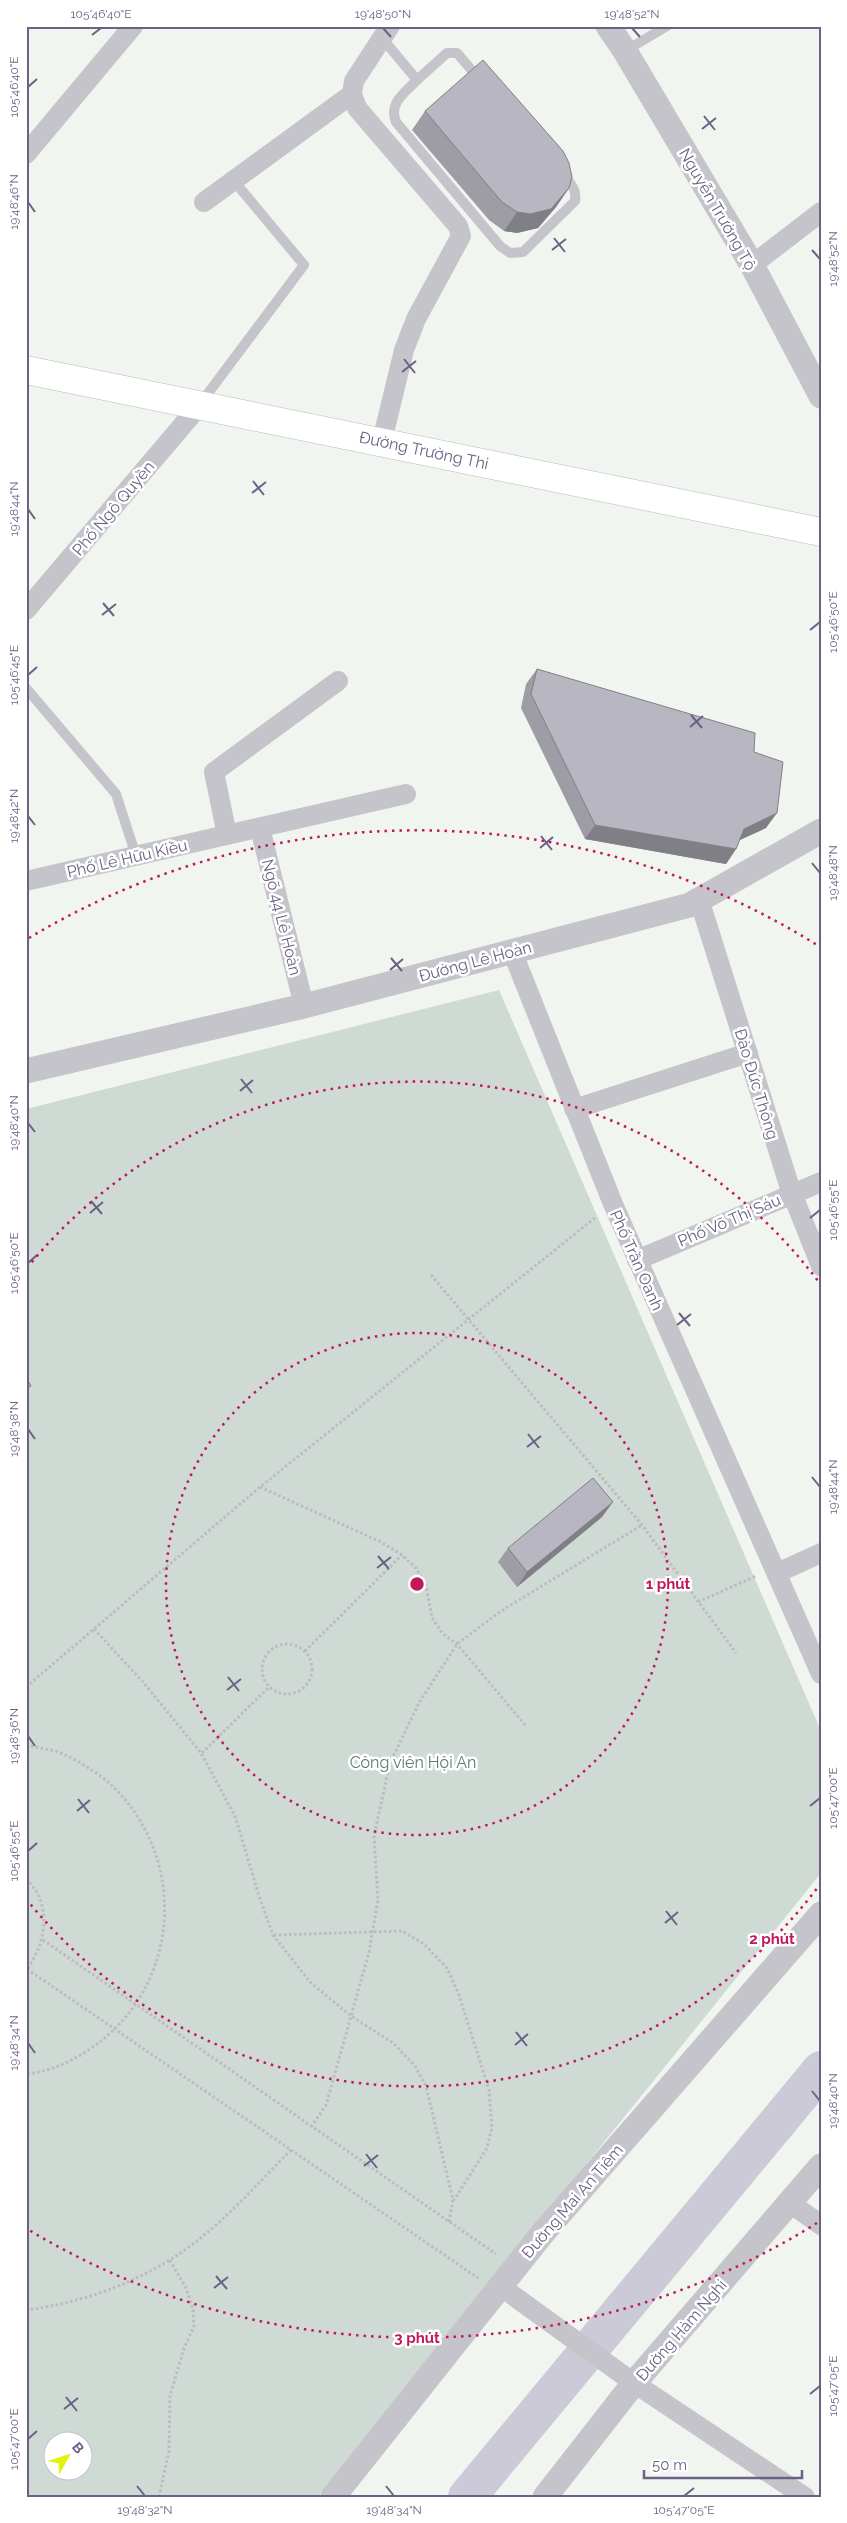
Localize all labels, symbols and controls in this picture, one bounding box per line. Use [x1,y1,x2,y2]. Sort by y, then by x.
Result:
text: 105°46'40"E [70,7,132,21]
text: 19°48'50"N [355,7,411,21]
text: 19°48'52"N [604,7,660,21]
text: 105°46'40"E [7,56,21,118]
street label: Nguyễn Trường Tộ [675,145,760,274]
text: 19°48'46"N [7,174,21,230]
text: 19°48'52"N [826,231,840,287]
street label: Đường Trường Thi [357,427,490,473]
street label: Phố Ngô Quyền [68,457,158,559]
text: 19°48'44"N [7,482,21,536]
text: 105°46'50"E [826,591,840,653]
text: 105°46'45"E [7,645,21,705]
text: 19°48'42"N [7,789,21,843]
street label: Phố Lê Hữu Kiều [65,835,189,882]
text: 19°48'48"N [826,845,840,901]
street label: Ngõ 44 Lê Hoàn [258,857,305,977]
street label: Đường Lê Hoàn [417,937,533,986]
street label: Đào Đức Thông [731,1026,782,1142]
text: 19°48'40"N [7,1095,21,1151]
text: 105°46'55"E [826,1180,840,1241]
street label: Phố Võ Thị Sáu [675,1190,783,1251]
street label: Phố Trần Oanh [606,1207,667,1313]
text: 105°46'50"E [7,1232,21,1294]
text: 19°48'38"N [7,1401,21,1457]
text: 19°48'44"N [826,1460,840,1514]
centre of rings [408,1575,426,1593]
text: 1 phút [646,1575,691,1593]
text: 19°48'36"N [7,1708,21,1764]
park label: Công viên Hội An [350,1753,476,1772]
text: 105°47'00"E [826,1767,840,1829]
text: 105°46'55"E [7,1821,21,1882]
text: 2 phút [749,1930,795,1948]
text: 19°48'34"N [7,2015,21,2071]
text: 19°48'40"N [826,2073,840,2129]
street label: Đường Mai An Tiêm [518,2140,627,2262]
street label: Đường Hàm Nghi [632,2276,731,2385]
text: 3 phút [394,2329,440,2347]
text: 105°47'05"E [826,2355,840,2417]
text: 105°47'00"E [7,2408,21,2470]
north arrow [42,2430,92,2480]
text: B [69,2439,88,2457]
scale bar [644,2448,802,2480]
text: 50 m [652,2456,687,2474]
text: 19°48'32"N [117,2503,173,2517]
text: 19°48'34"N [366,2503,422,2517]
text: 105°47'05"E [653,2503,715,2517]

